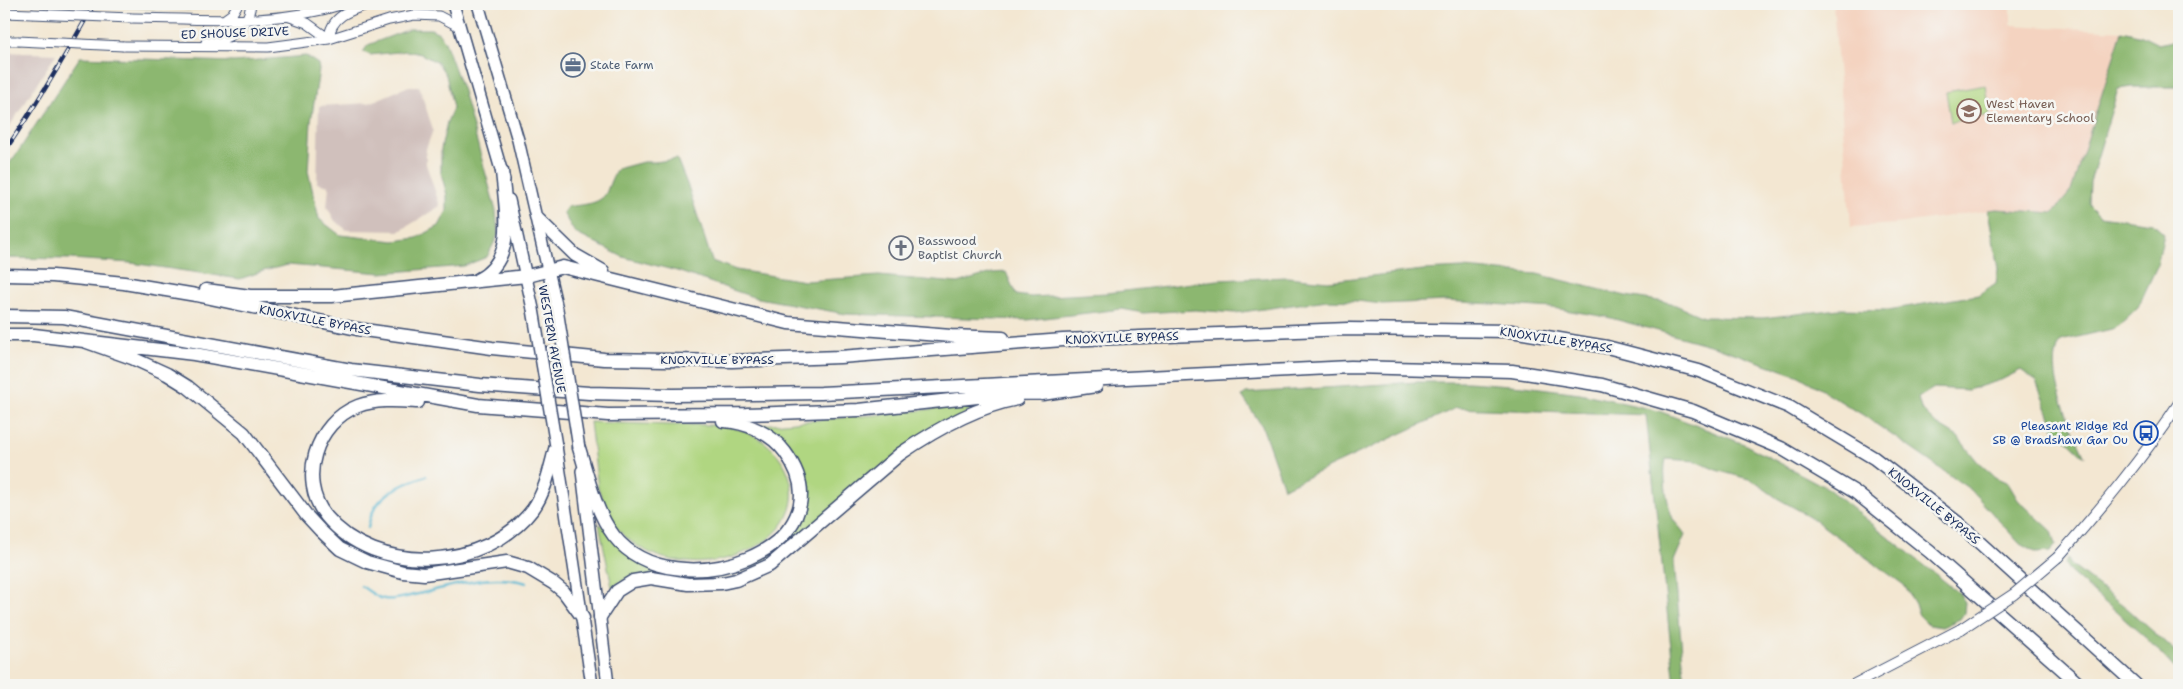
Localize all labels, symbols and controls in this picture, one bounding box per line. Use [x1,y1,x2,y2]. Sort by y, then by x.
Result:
street label: ED SHOUSE DRIVE [181,23,289,43]
office icon: State Farm [560,52,586,78]
place label: State Farm [590,57,654,73]
place label: West Haven Elementary School [1986,96,2094,126]
school or university icon: West Haven Elementary School [1956,98,1982,124]
place label: Basswood Baptist Church [918,233,1002,263]
church icon: Basswood Baptist Church [888,235,914,261]
street label: WESTERN AVENUE [535,284,569,394]
street label: KNOXVILLE BYPASS [258,301,373,339]
street label: KNOXVILLE BYPASS [1499,323,1614,357]
street label: KNOXVILLE BYPASS [1065,328,1179,348]
street label: KNOXVILLE BYPASS [660,352,774,368]
place label: Pleasant Ridge Rd SB @ Bradshaw Gar Ou [1992,418,2128,448]
bus stop icon: Pleasant Ridge Rd SB @ Bradshaw Gar Ou [2133,420,2159,446]
street label: KNOXVILLE BYPASS [1885,464,1983,548]

